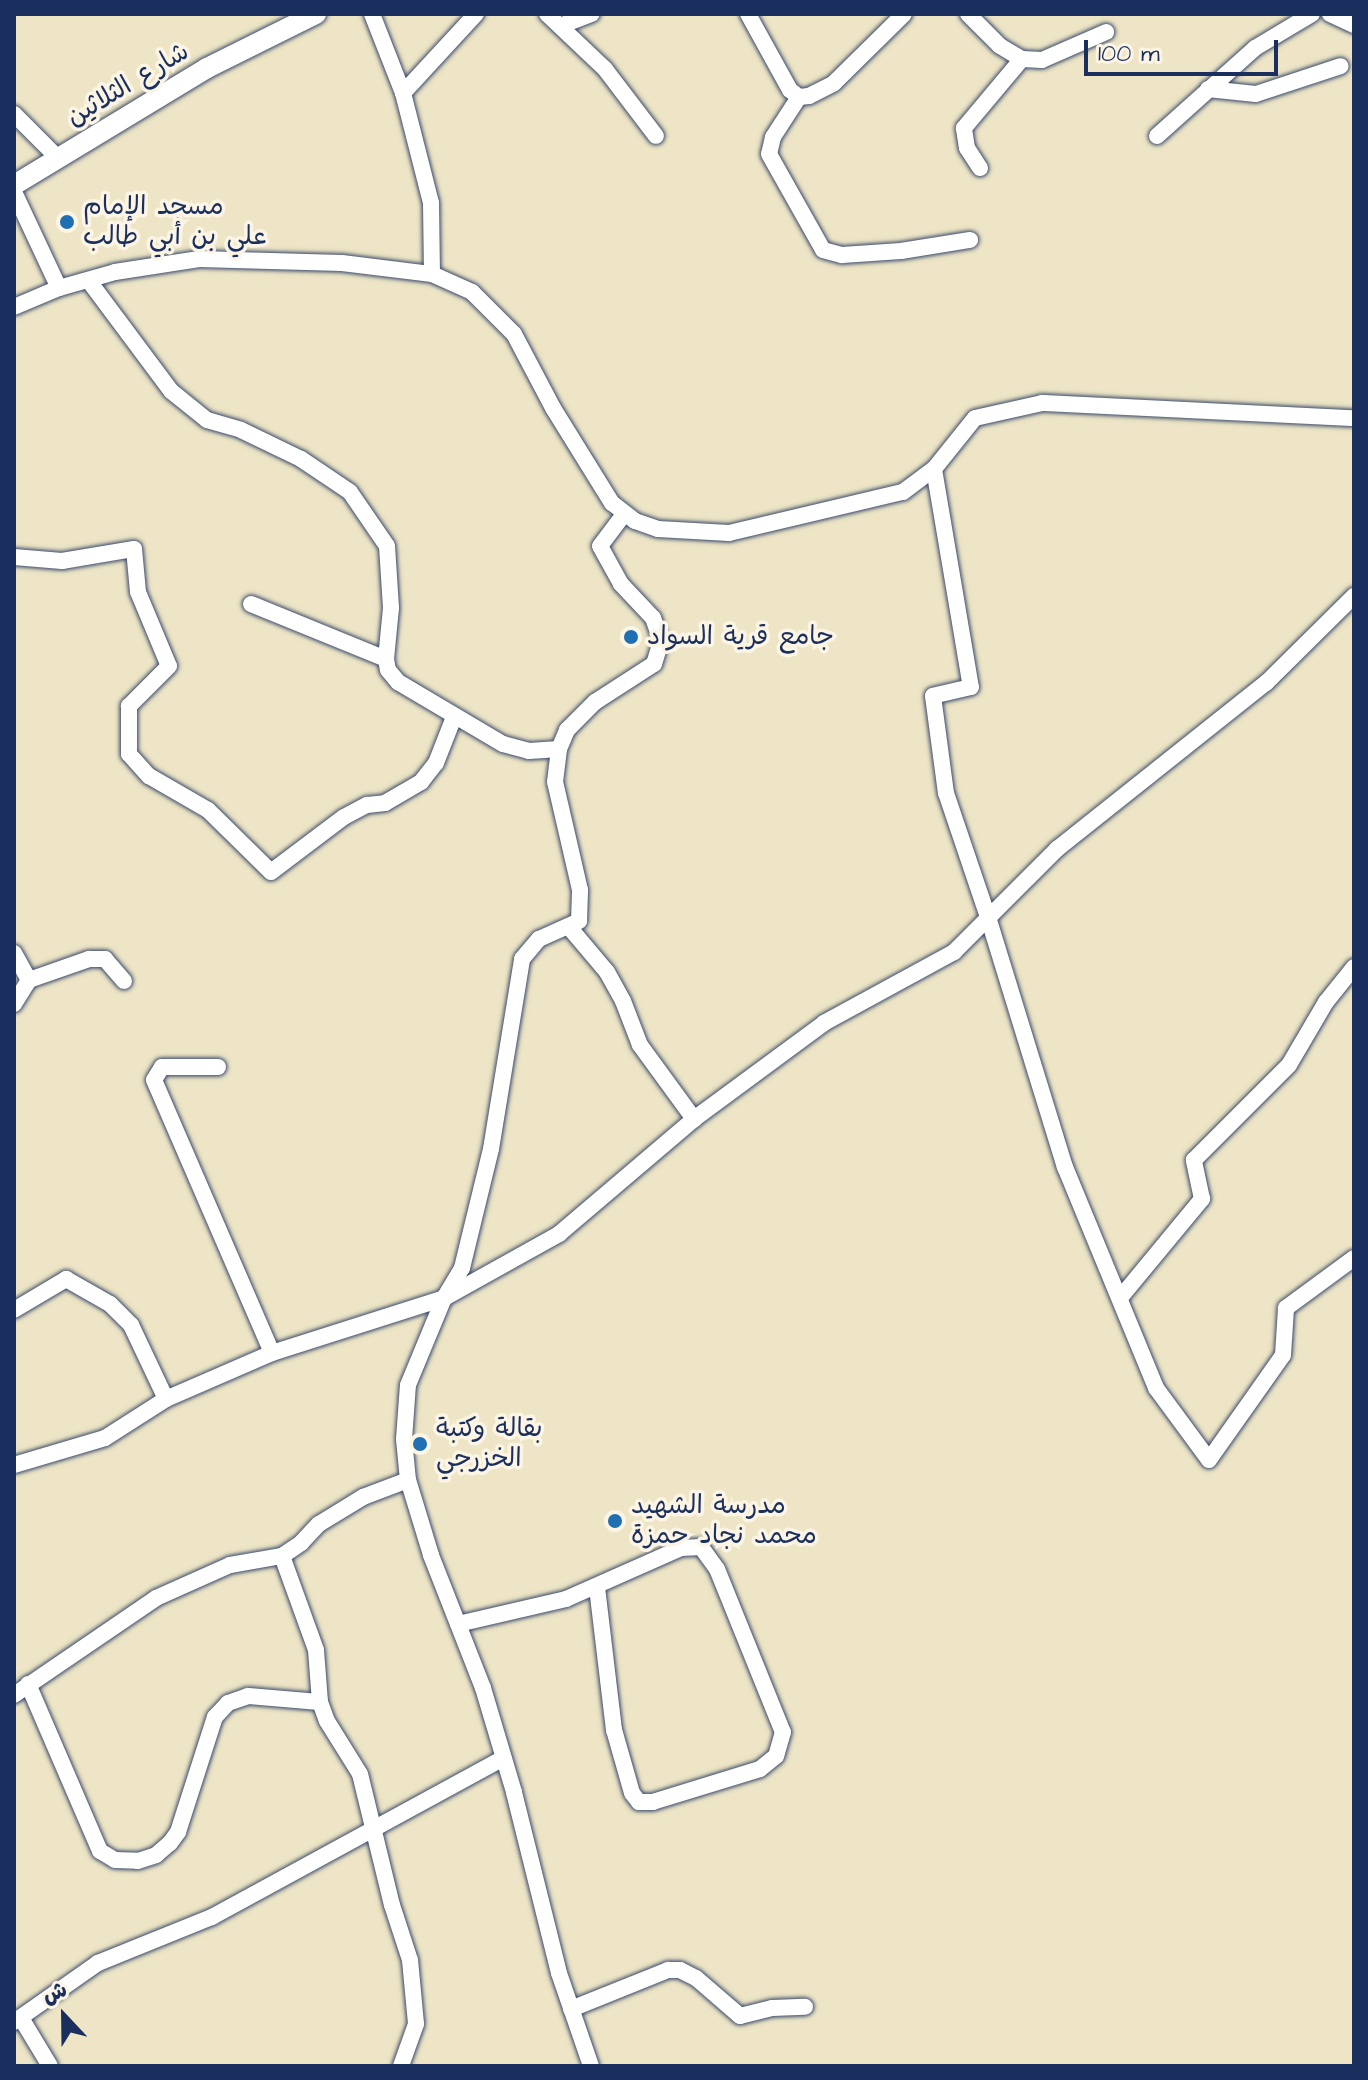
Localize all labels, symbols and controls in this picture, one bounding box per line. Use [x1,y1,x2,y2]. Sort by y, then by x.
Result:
scale bar [1088,24,1282,74]
street label: شارع الثلاثين [61,36,195,134]
text: 100 m [1098,37,1160,71]
place label: مسجد الإمام علي بن أبي طالب [83,191,267,252]
marker: مسجد الإمام علي بن أبي طالب [58,213,76,231]
place label: جامع قرية السواد [647,621,834,653]
marker: جامع قرية السواد [622,628,640,646]
place label: بقالة وكتبة الخزرجي [436,1413,543,1474]
marker: بقالة وكتبة الخزرجي [411,1435,429,1453]
place label: مدرسة الشهيد محمد نجاد حمزة [631,1490,817,1552]
marker: مدرسة الشهيد محمد نجاد حمزة [606,1512,624,1530]
text: ش [38,1974,72,2012]
north arrow [24,1976,104,2056]

